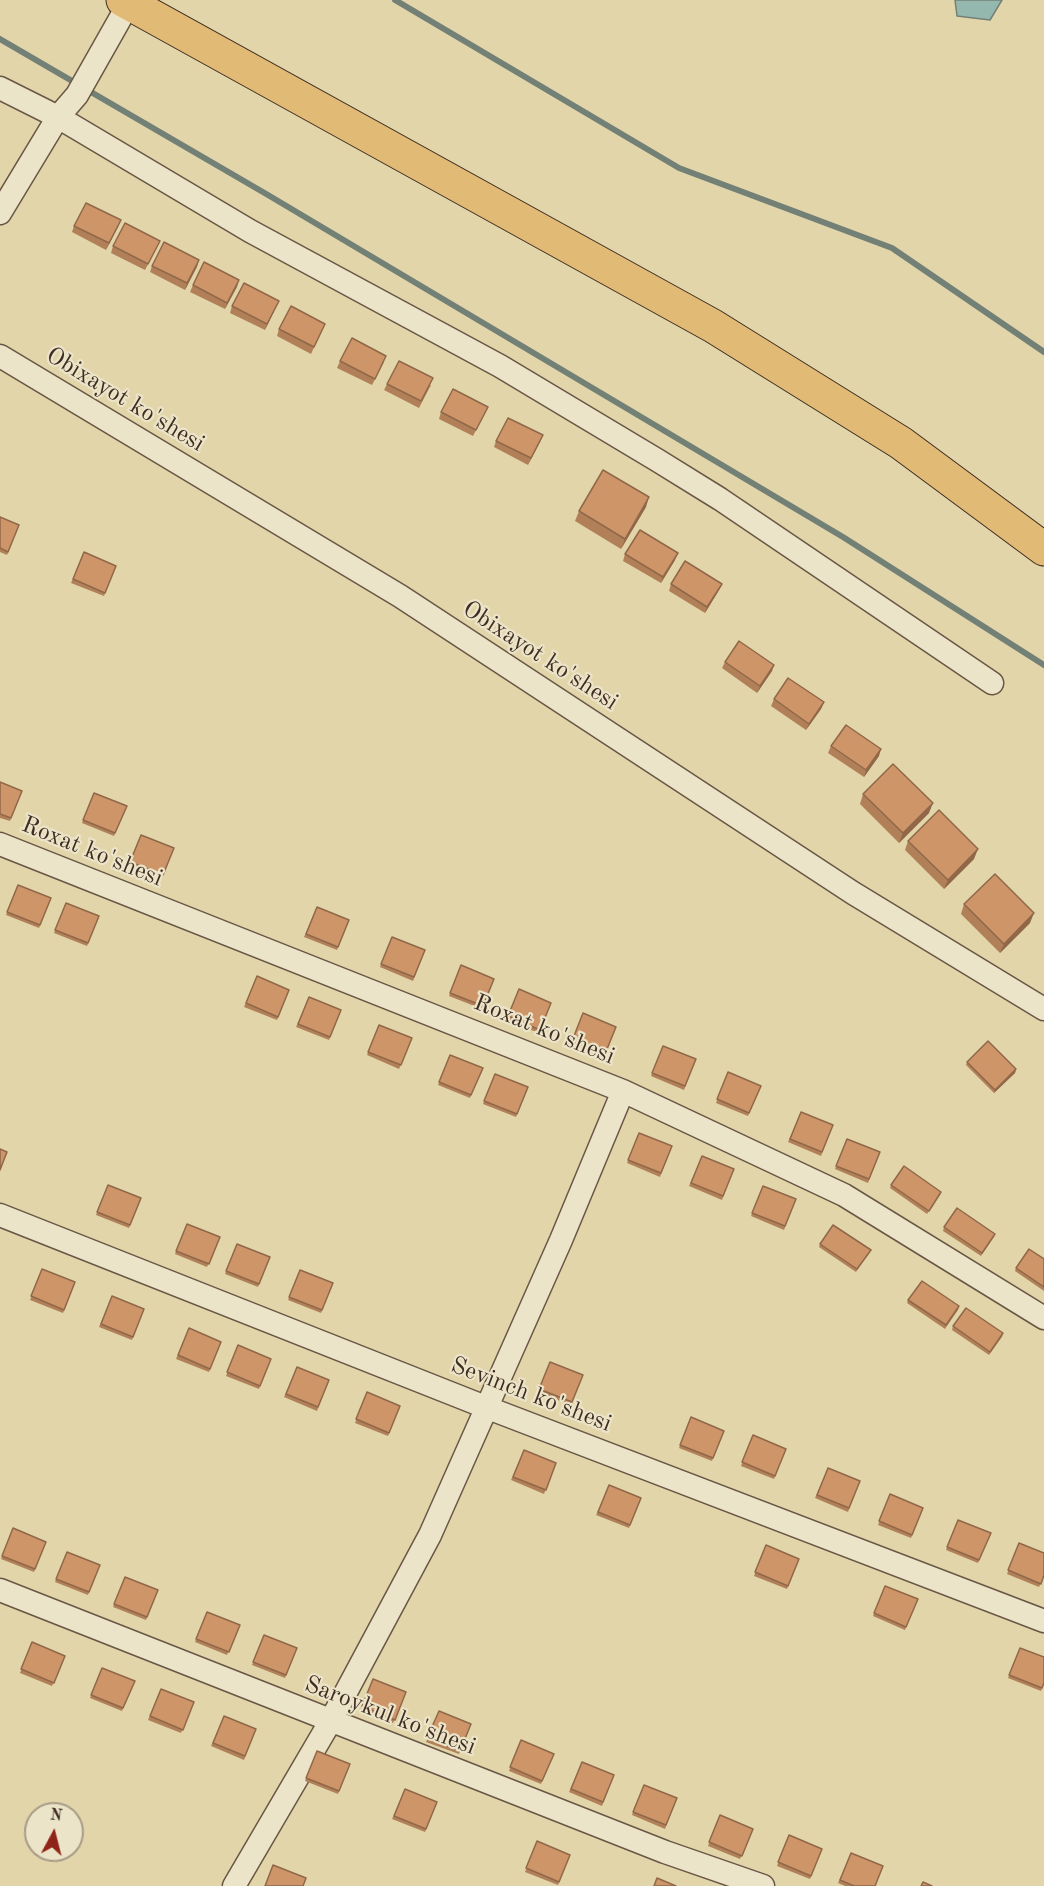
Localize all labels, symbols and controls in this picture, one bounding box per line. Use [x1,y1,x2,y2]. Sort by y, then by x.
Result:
street label: Obixayot ko'shesi [41,341,209,459]
street label: Obixayot ko'shesi [457,595,623,717]
street label: Roxat ko'shesi [17,811,167,893]
street label: Roxat ko'shesi [469,989,619,1071]
street label: Sevinch ko'shesi [447,1351,615,1439]
street label: Saroykul ko'shesi [300,1670,480,1762]
north arrow [24,1802,84,1862]
text: N [49,1807,63,1825]

